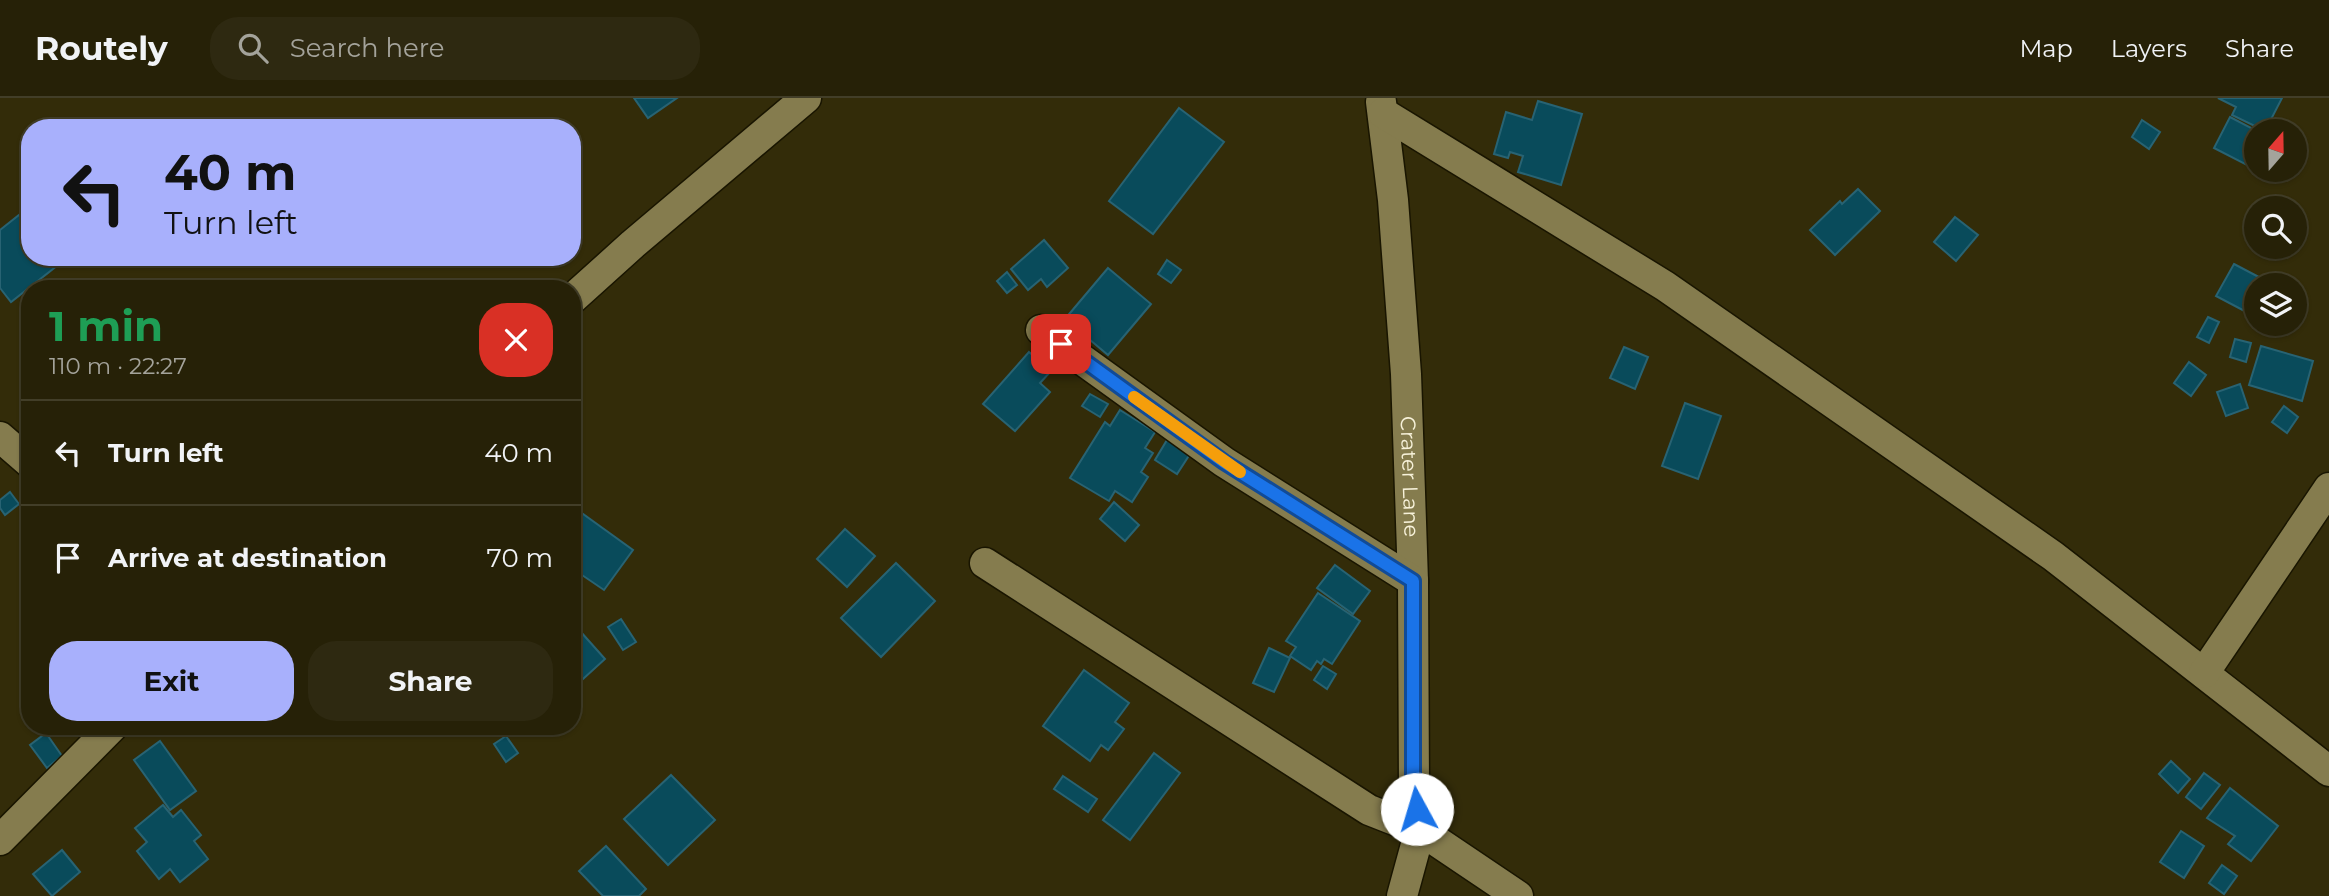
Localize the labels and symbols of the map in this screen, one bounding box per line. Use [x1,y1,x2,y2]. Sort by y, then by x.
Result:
north arrow [2244,119,2306,182]
pin [1031,314,1091,374]
street label: Crater Lane [1395,416,1425,538]
position arrow [1380,772,1454,846]

